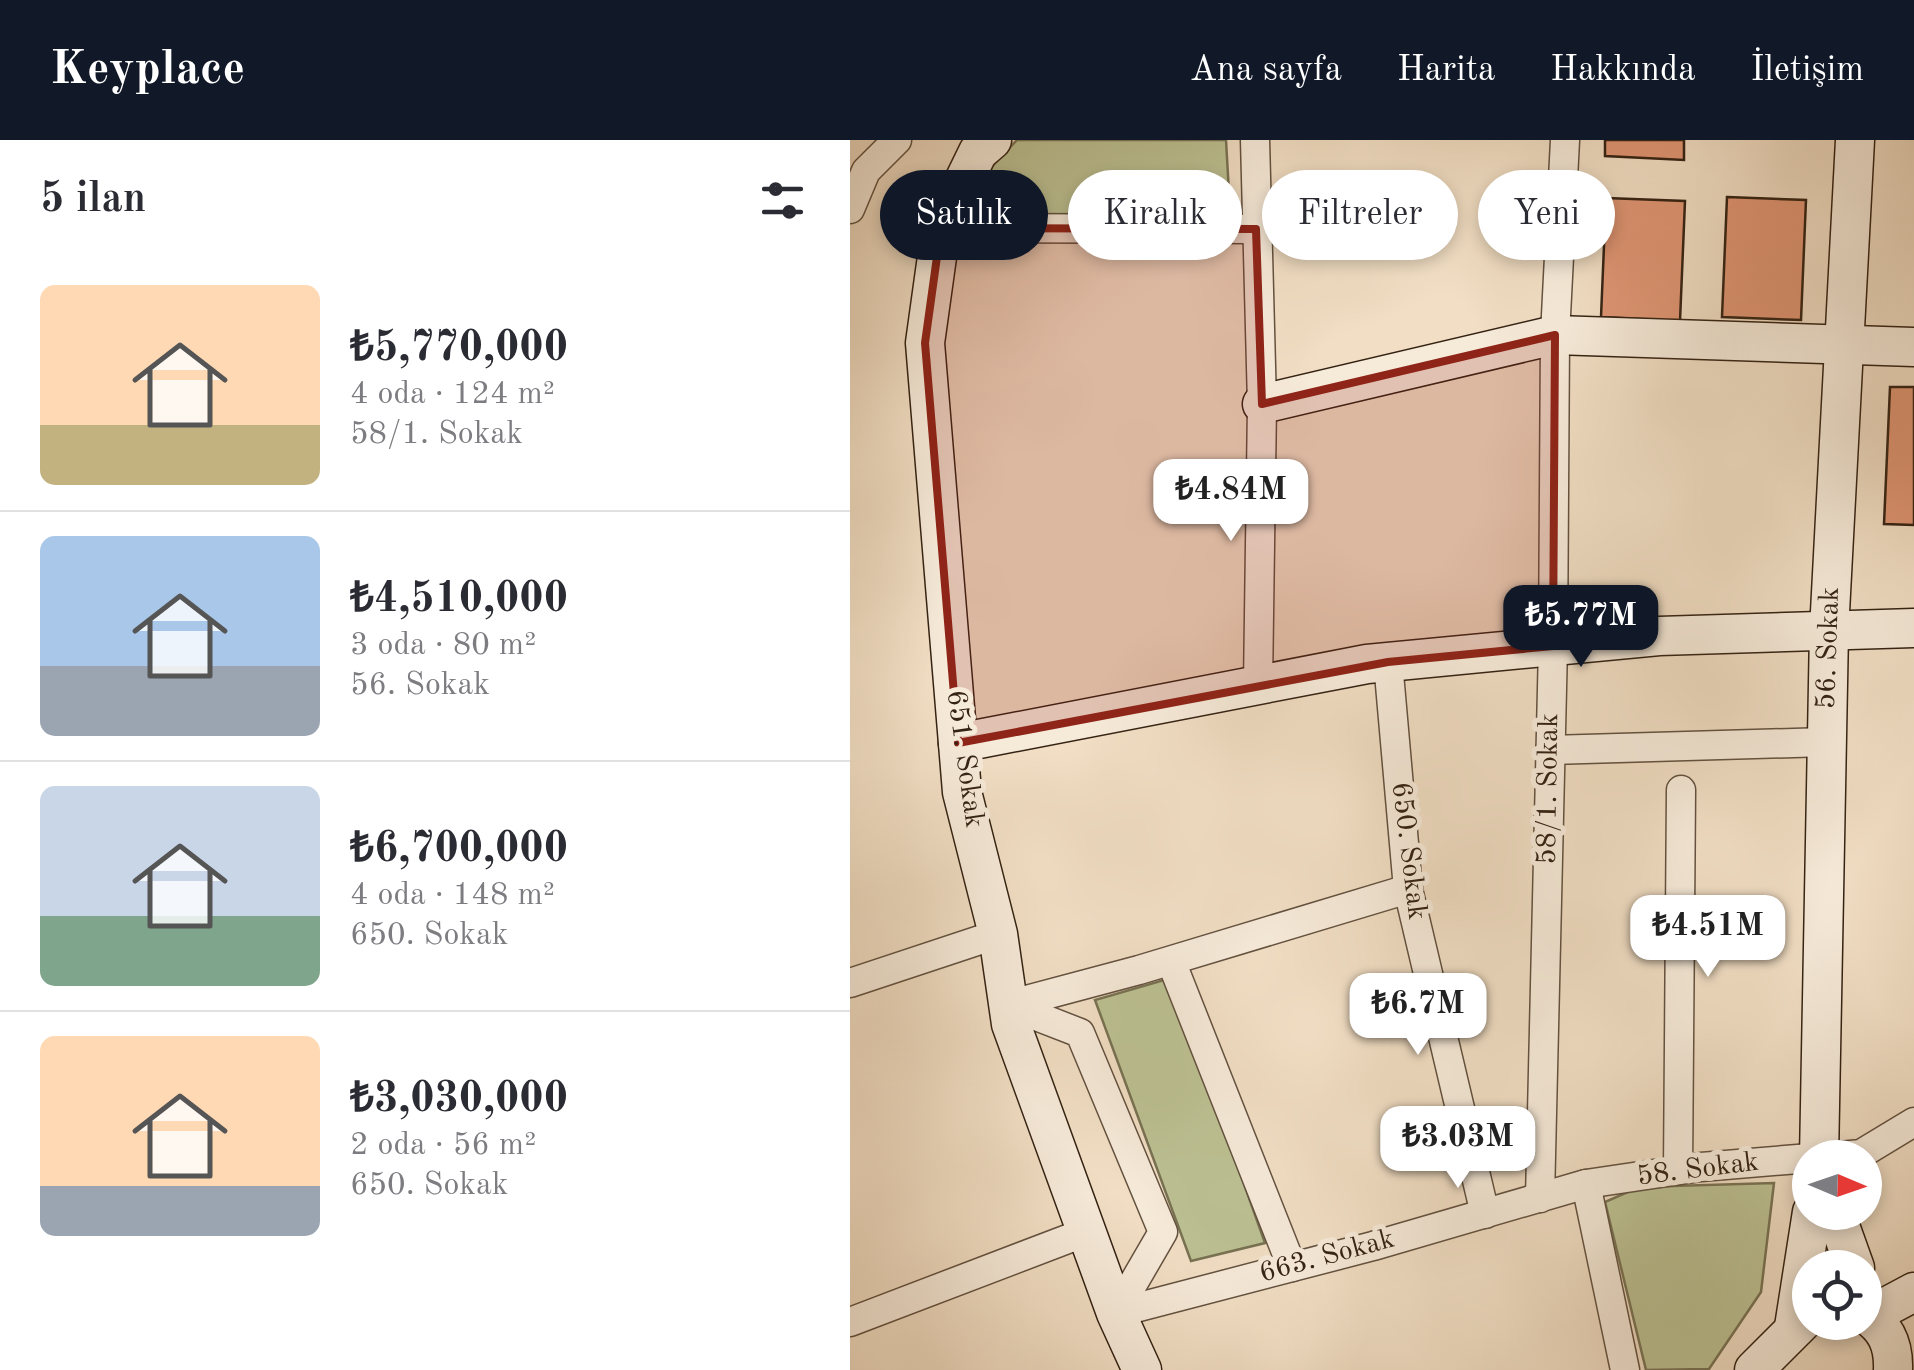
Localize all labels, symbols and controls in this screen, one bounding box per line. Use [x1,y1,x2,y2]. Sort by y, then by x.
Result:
text: Keyplace [50,46,245,94]
text: Ana sayfa [1190,53,1342,88]
text: Harita [1397,53,1495,88]
text: Hakkında [1550,53,1696,88]
text: İletişim [1751,53,1864,88]
chip: Satılık [880,170,1048,260]
chip: Kiralık [1068,170,1242,260]
chip: Filtreler [1262,170,1458,260]
chip: Yeni [1478,170,1615,260]
icon: filters [755,173,810,228]
text: 5 ilan [40,179,146,221]
icon: home [120,325,240,445]
text: ₺5,770,000 [350,328,568,370]
text: 4 oda · 124 m² [350,379,555,411]
text: 58/1. Sokak [350,419,523,451]
pin: ₺4.84M [1150,459,1312,544]
text: ₺4.84M [1175,475,1287,507]
icon: home [120,576,240,696]
text: ₺4,510,000 [350,579,568,621]
pin: ₺5.77M [1500,585,1662,670]
street label: 56. Sokak [1813,586,1845,710]
text: ₺5.77M [1525,601,1637,633]
text: 3 oda · 80 m² [350,630,536,662]
text: 56. Sokak [350,670,490,702]
street label: 651. Sokak [940,688,988,830]
street label: 58/1. Sokak [1534,713,1564,865]
street label: 650. Sokak [1386,781,1430,921]
icon: home [120,826,240,946]
text: ₺6,700,000 [350,829,568,871]
text: 4 oda · 148 m² [350,880,555,912]
pin: ₺4.51M [1627,895,1789,980]
text: ₺4.51M [1652,911,1764,943]
text: 650. Sokak [350,920,508,952]
pin: ₺6.7M [1348,973,1488,1058]
text: ₺6.7M [1372,989,1464,1021]
icon: home [120,1076,240,1196]
text: ₺3,030,000 [350,1079,568,1121]
pin: ₺3.03M [1377,1106,1539,1191]
text: ₺3.03M [1402,1122,1514,1154]
text: 2 oda · 56 m² [350,1130,536,1162]
north arrow [1792,1140,1882,1230]
map controls [1792,1140,1882,1340]
street label: 58. Sokak [1636,1149,1760,1191]
text: 650. Sokak [350,1170,508,1202]
street label: 663. Sokak [1256,1226,1398,1288]
button: locate [1792,1250,1882,1340]

